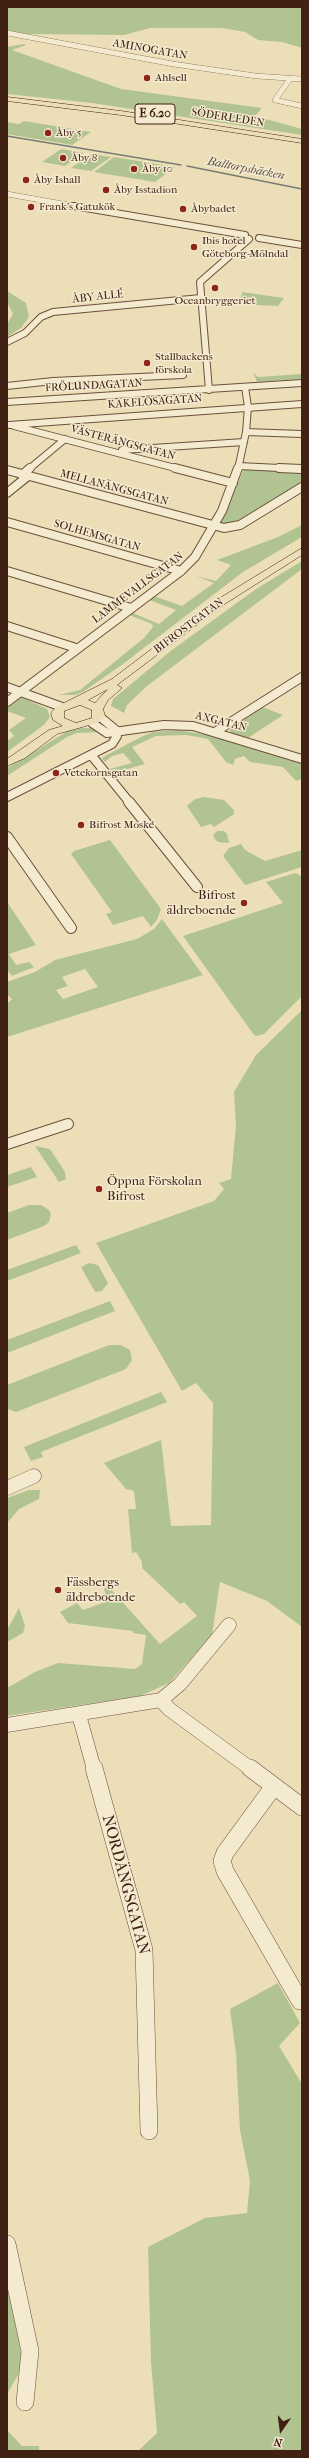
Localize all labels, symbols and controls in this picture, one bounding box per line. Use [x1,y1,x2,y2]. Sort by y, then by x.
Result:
street label: AMINOGATAN [112,37,188,63]
place label: Ahlsell [155,71,187,85]
marker: Ahlsell [142,73,152,83]
road number: E 6.20 [135,104,175,124]
street label: SÖDERLEDEN [190,106,266,130]
place label: Åby 5 [56,126,82,140]
marker: Åby 5 [43,128,53,138]
place label: Åby 8 [71,151,97,165]
marker: Åby 8 [58,153,68,163]
water label: Balltorpsbäcken [206,154,286,184]
place label: Åby 10 [142,162,173,176]
marker: Åby 10 [129,164,139,174]
place label: Åby Ishall [34,173,80,187]
marker: Åby Ishall [21,175,31,185]
place label: Åby Isstadion [114,183,177,197]
marker: Åby Isstadion [101,185,111,195]
place label: Frank's Gatukök [39,200,115,214]
marker: Frank's Gatukök [26,202,36,212]
place label: Åbybadet [191,202,236,216]
marker: Åbybadet [178,204,188,214]
place label: Ibis hotel Göteborg-Mölndal [202,234,288,260]
marker: Ibis hotel Göteborg-Mölndal [189,242,199,252]
marker: Oceanbryggeriet [210,283,220,293]
street label: ÅBY ALLÉ [72,288,124,306]
place label: Oceanbryggeriet [175,294,255,308]
place label: Stallbackens förskola [155,350,213,376]
marker: Stallbackens förskola [142,358,152,368]
street label: FRÖLUNDAGATAN [45,377,143,395]
street label: KAKELÖSAGATAN [107,392,203,412]
street label: VÄSTERÄNGSGATAN [69,423,177,463]
street label: MELLANÄNGSGATAN [58,467,170,509]
street label: SOLHEMSGATAN [52,517,142,555]
street label: LAMMEVALLSGATAN [90,549,186,627]
street label: BIFROSTGATAN [151,595,227,657]
street label: AXGATAN [194,709,248,735]
place label: Vetekornsgatan [64,766,138,780]
marker: Vetekornsgatan [51,768,61,778]
place label: Bifrost Moské [89,818,154,832]
marker: Bifrost Moské [76,820,86,830]
place label: Bifrost äldreboende [167,888,236,919]
marker: Bifrost äldreboende [239,898,249,908]
place label: Öppna Förskolan Bifrost [107,1174,202,1205]
marker: Öppna Förskolan Bifrost [94,1184,104,1194]
place label: Fässbergs äldreboende [66,1575,135,1606]
marker: Fässbergs äldreboende [53,1585,63,1595]
street label: NORDÄNGSGATAN [97,1813,153,1957]
north arrow [261,2410,301,2450]
text: N [272,2435,284,2449]

